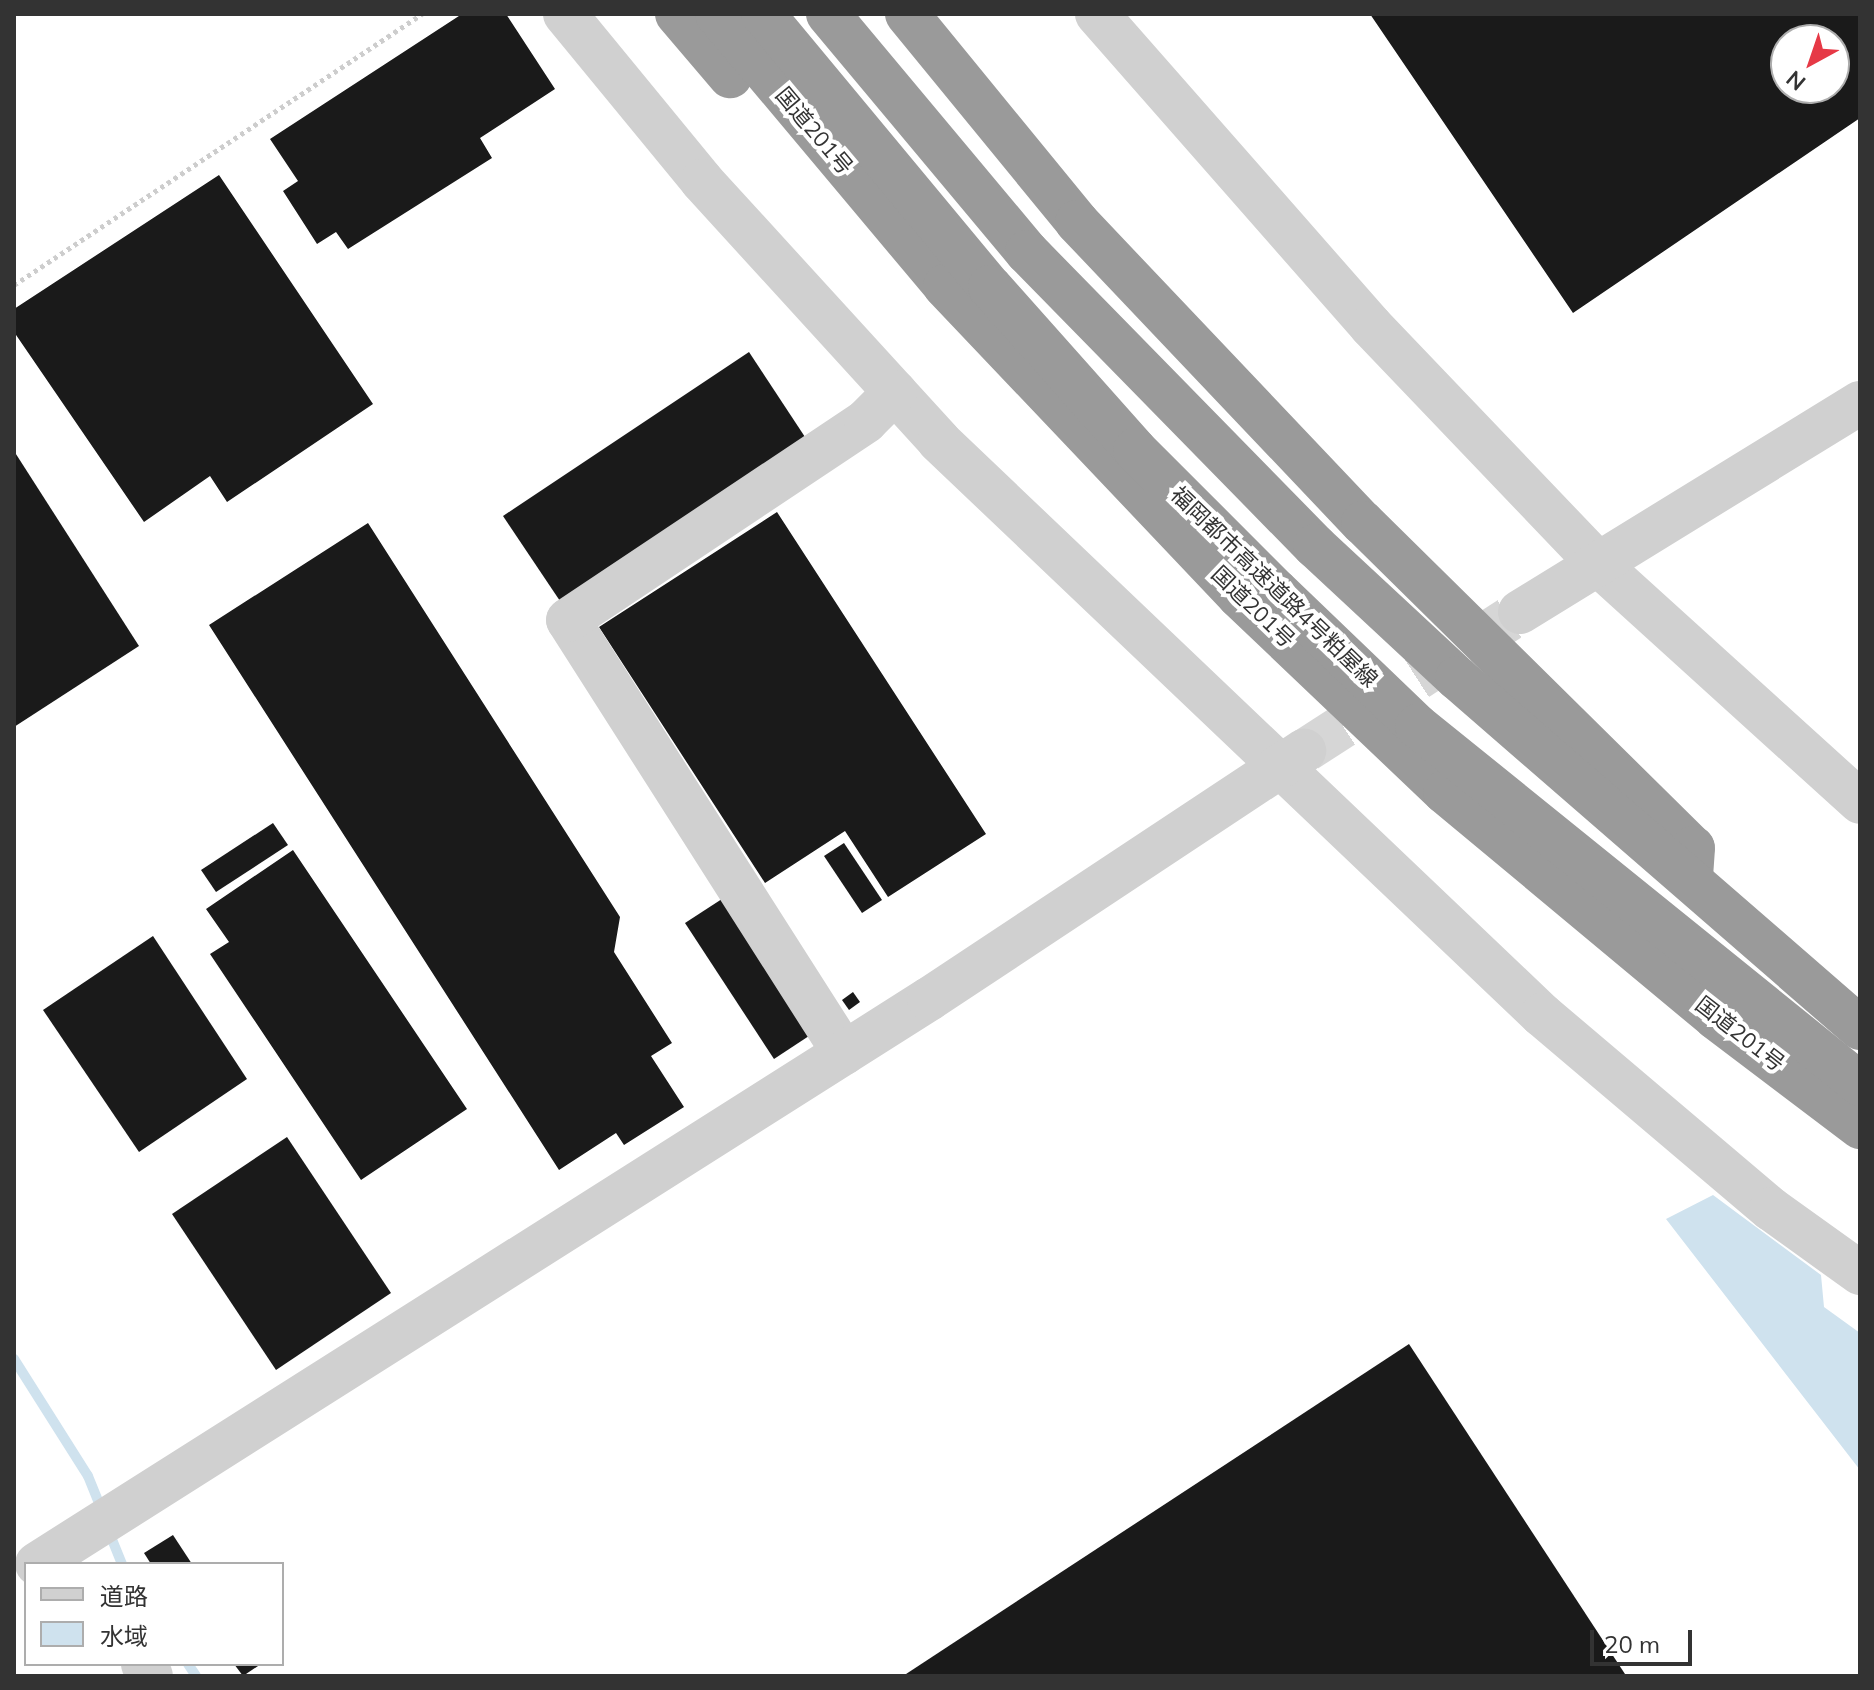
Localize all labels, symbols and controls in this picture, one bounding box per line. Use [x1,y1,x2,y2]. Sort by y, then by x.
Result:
north arrow [1770,24,1850,104]
text: N [1780,65,1811,97]
street label: 国道201号 [770,82,858,180]
street label: 福岡都市高速道路4号粕屋線 [1165,481,1383,693]
street label: 国道201号 [1206,561,1300,653]
street label: 国道201号 [1690,991,1790,1077]
legend [24,1562,284,1666]
text: 道路 [100,1581,148,1611]
scale bar [1594,1614,1696,1664]
text: 水域 [100,1621,148,1651]
text: 20 m [1604,1629,1660,1659]

